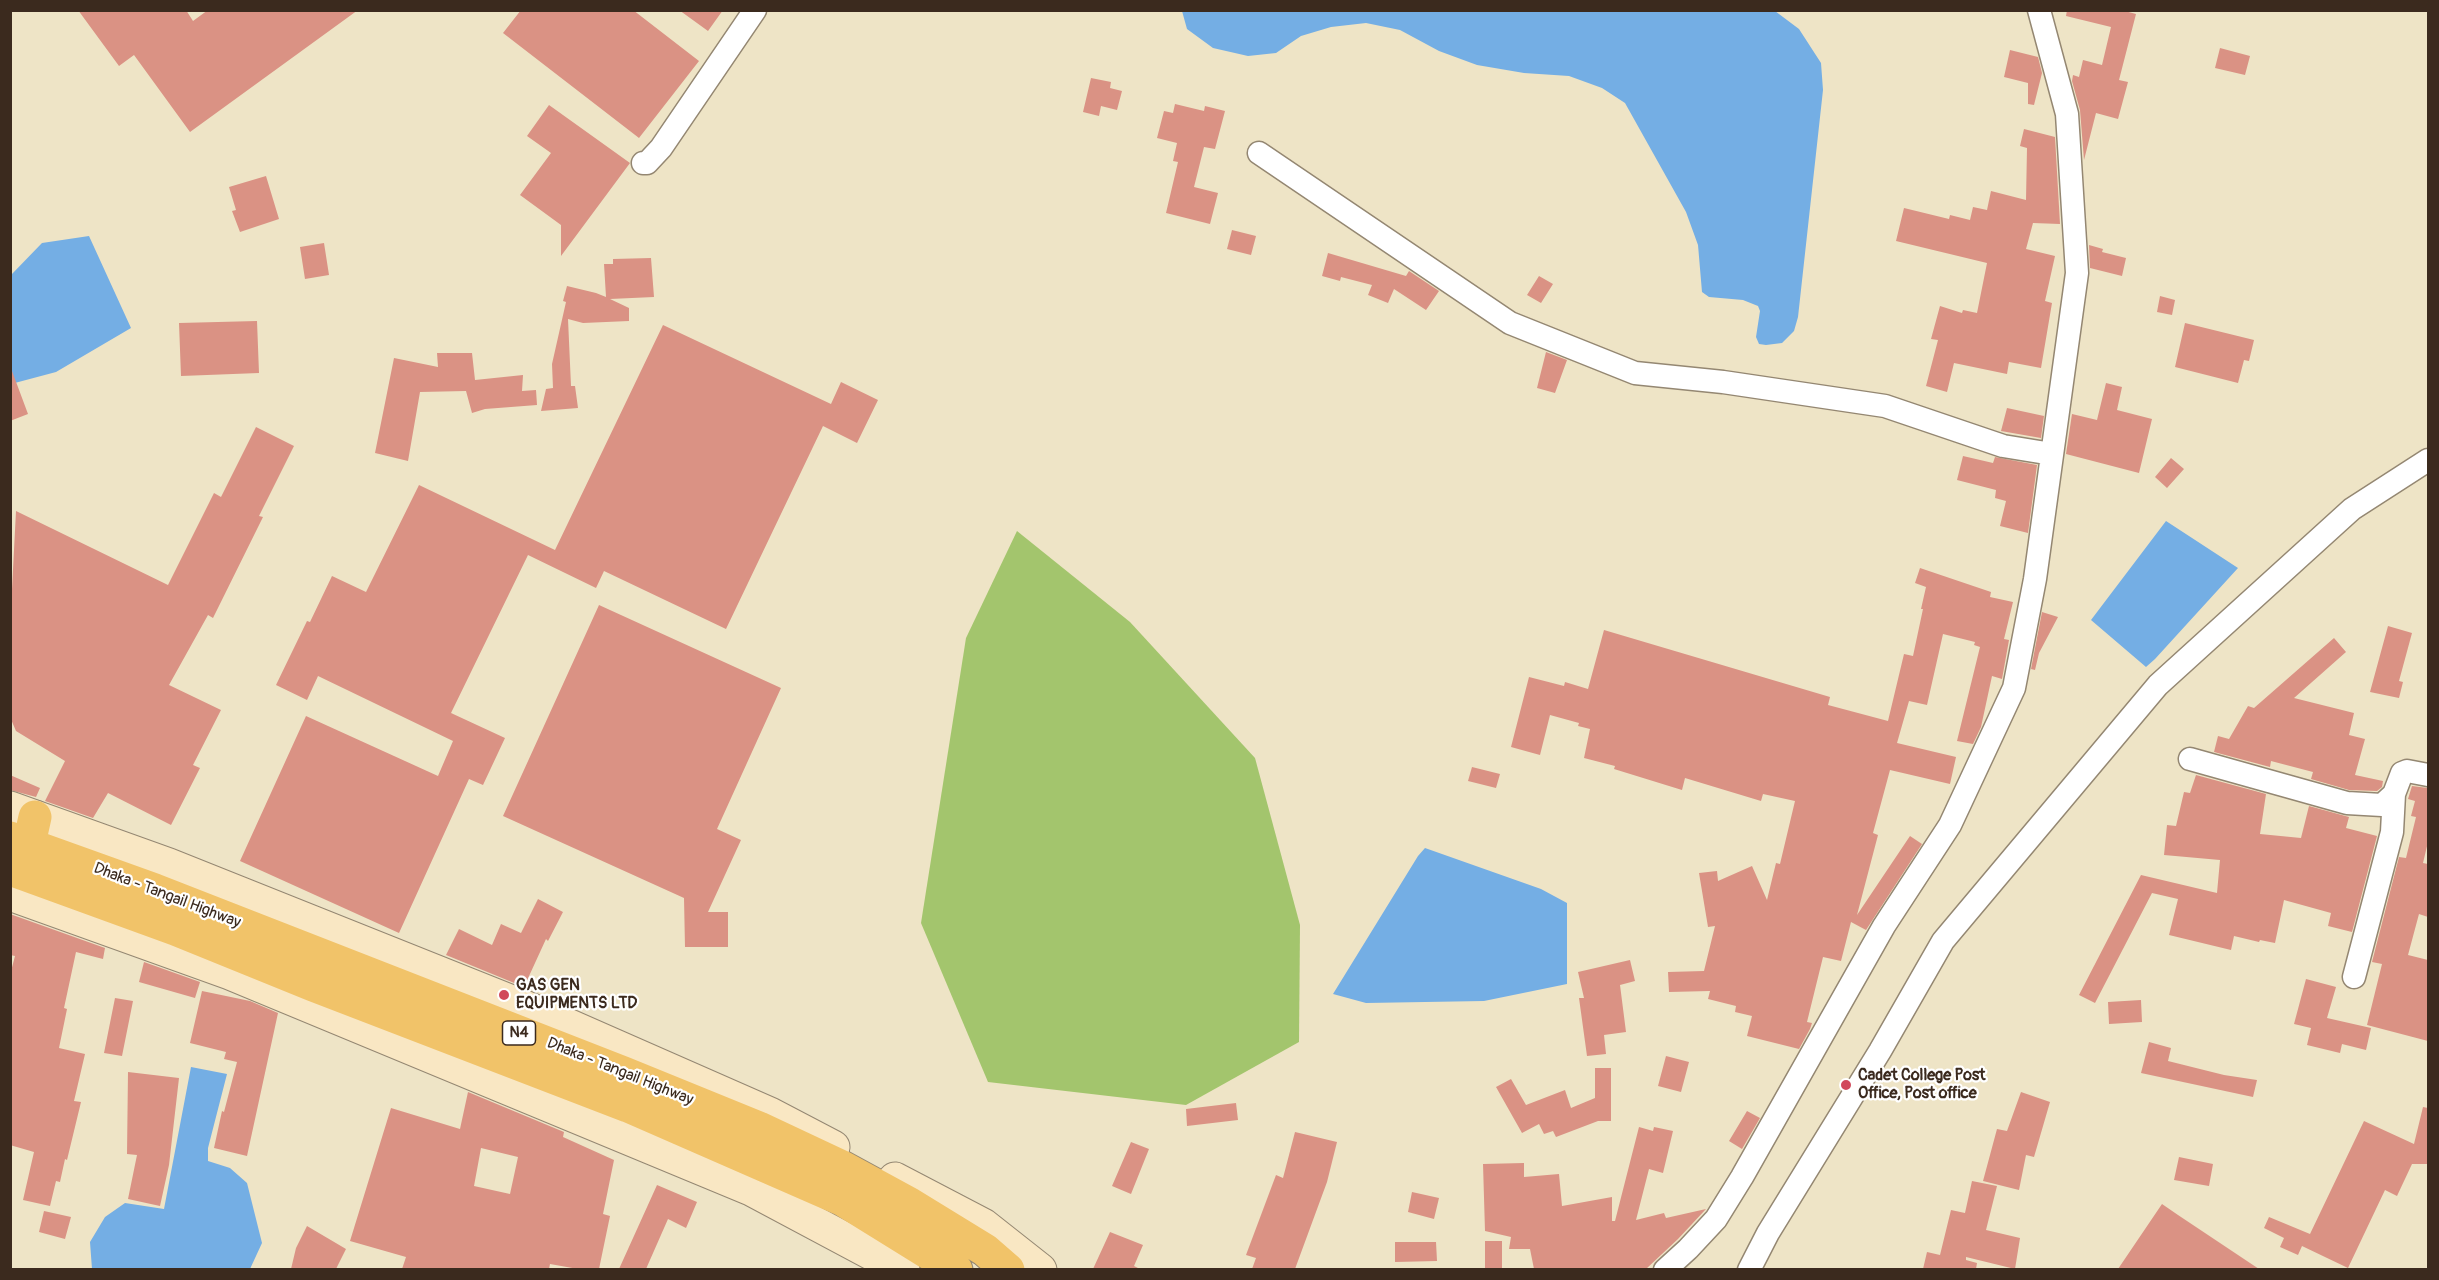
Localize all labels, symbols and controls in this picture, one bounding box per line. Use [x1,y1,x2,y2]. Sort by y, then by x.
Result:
street label: Dhaka - Tangail Highway [91,859,243,933]
place label: GAS GEN EQUIPMENTS LTD [516,976,637,1014]
marker: GAS GEN EQUIPMENTS LTD [497,988,511,1002]
road number: N4 [502,1021,536,1045]
street label: Dhaka - Tangail Highway [544,1034,696,1110]
place label: Cadet College Post Office, Post office [1858,1066,1986,1104]
marker: Cadet College Post Office, Post office [1839,1078,1853,1092]

